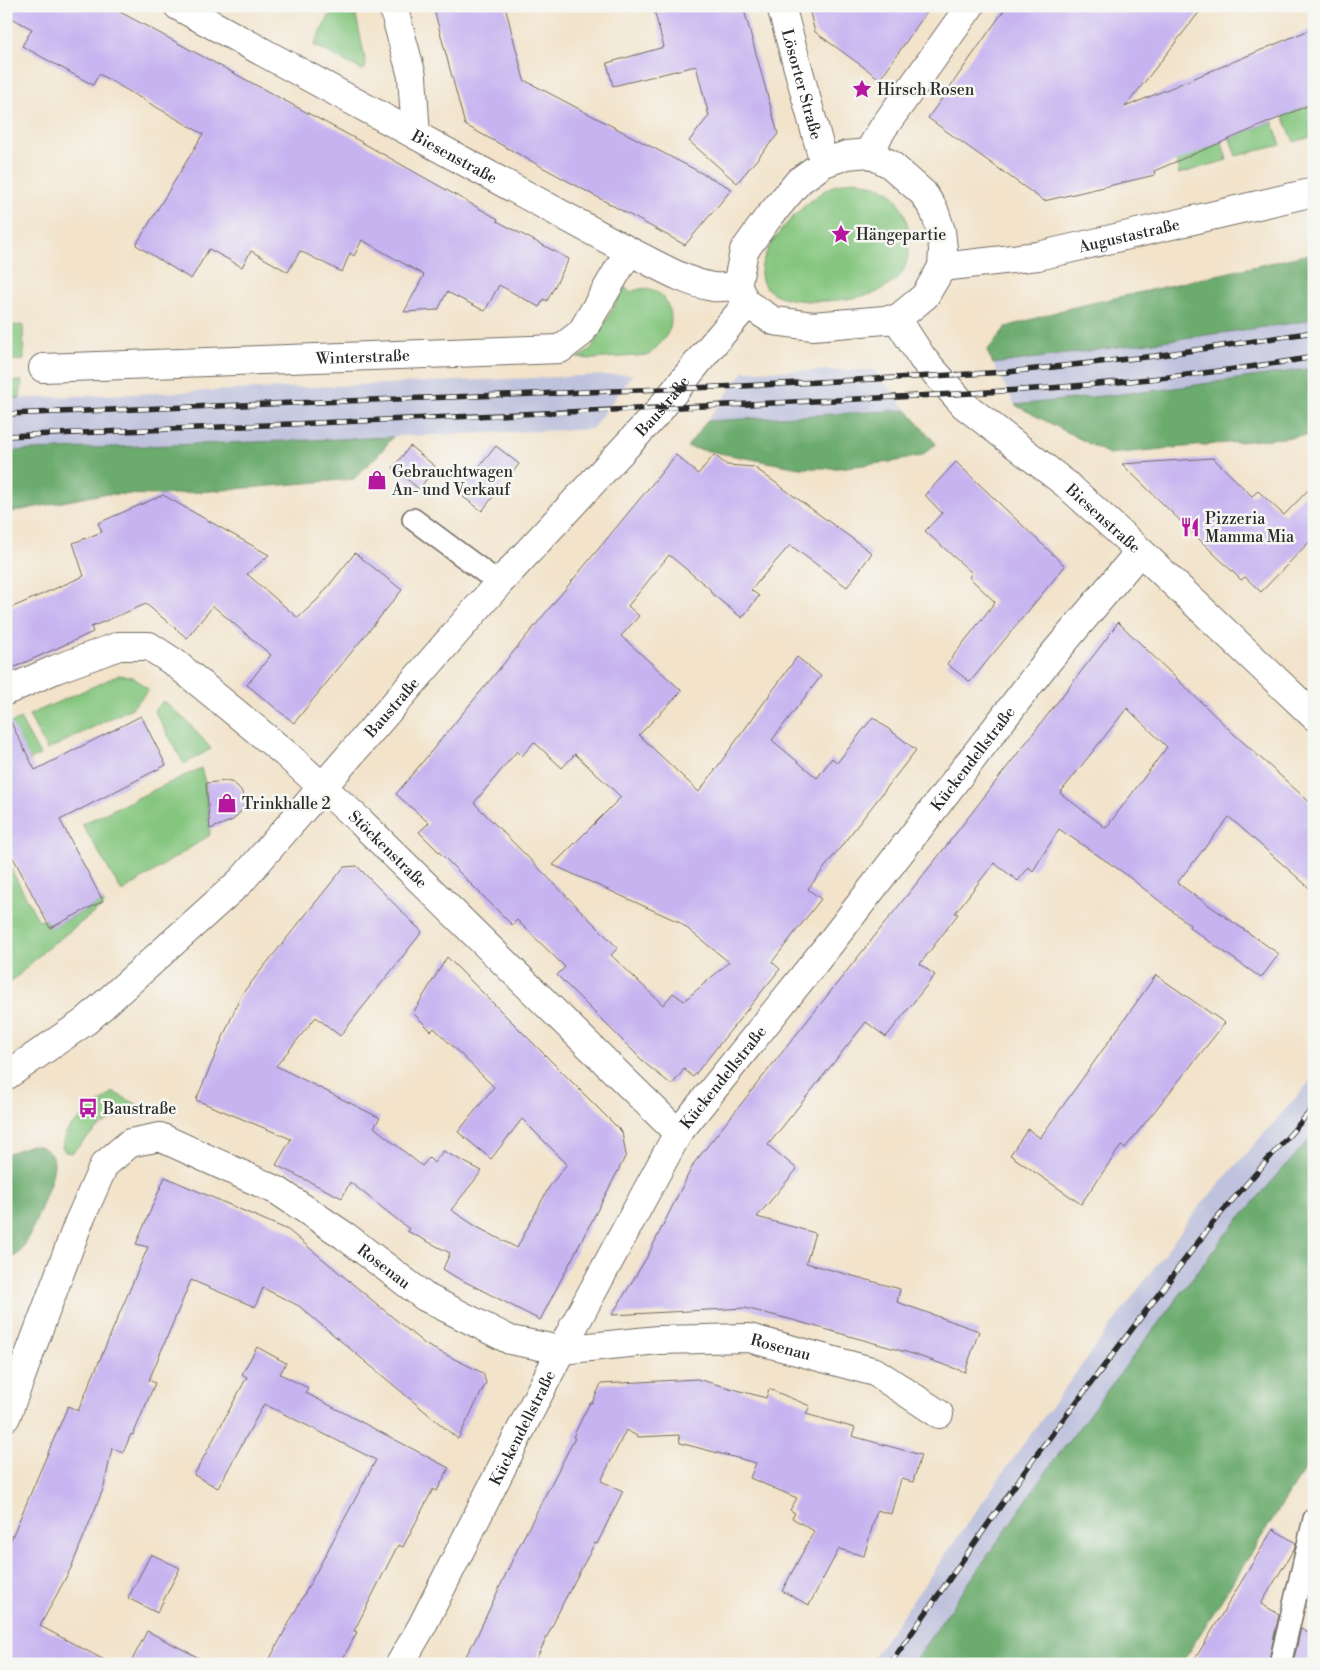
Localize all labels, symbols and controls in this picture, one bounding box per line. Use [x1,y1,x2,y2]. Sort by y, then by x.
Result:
street label: Lösorter Straße [777,27,826,142]
place icon: Hirsch Rosen [851,78,873,100]
place label: Hirsch Rosen [877,80,975,100]
street label: Biesenstraße [407,126,500,189]
street label: Augustastraße [1076,214,1182,258]
place icon: Hängepartie [830,223,852,245]
place label: Hängepartie [856,225,946,245]
street label: Winterstraße [314,346,410,369]
street label: Baustraße [631,372,694,442]
place label: Gebrauchtwagen An- und Verkauf [391,462,514,500]
shop icon: Gebrauchtwagen An- und Verkauf [366,469,388,491]
street label: Biesenstraße [1061,479,1144,558]
place label: Pizzeria Mamma Mia [1205,509,1295,547]
restaurant icon: Pizzeria Mamma Mia [1179,516,1201,538]
street label: Baustraße [360,673,424,743]
street label: Kückendellstraße [927,703,1020,815]
shop icon: Trinkhalle 2 [216,792,238,814]
place label: Trinkhalle 2 [242,794,331,814]
street label: Stöckenstraße [344,807,431,893]
street label: Kückendellstraße [676,1022,771,1133]
bus stop icon: Baustraße [77,1097,99,1119]
place label: Baustraße [102,1099,176,1119]
street label: Rosenau [353,1240,414,1293]
street label: Rosenau [748,1330,813,1365]
street label: Kückendellstraße [485,1367,560,1489]

